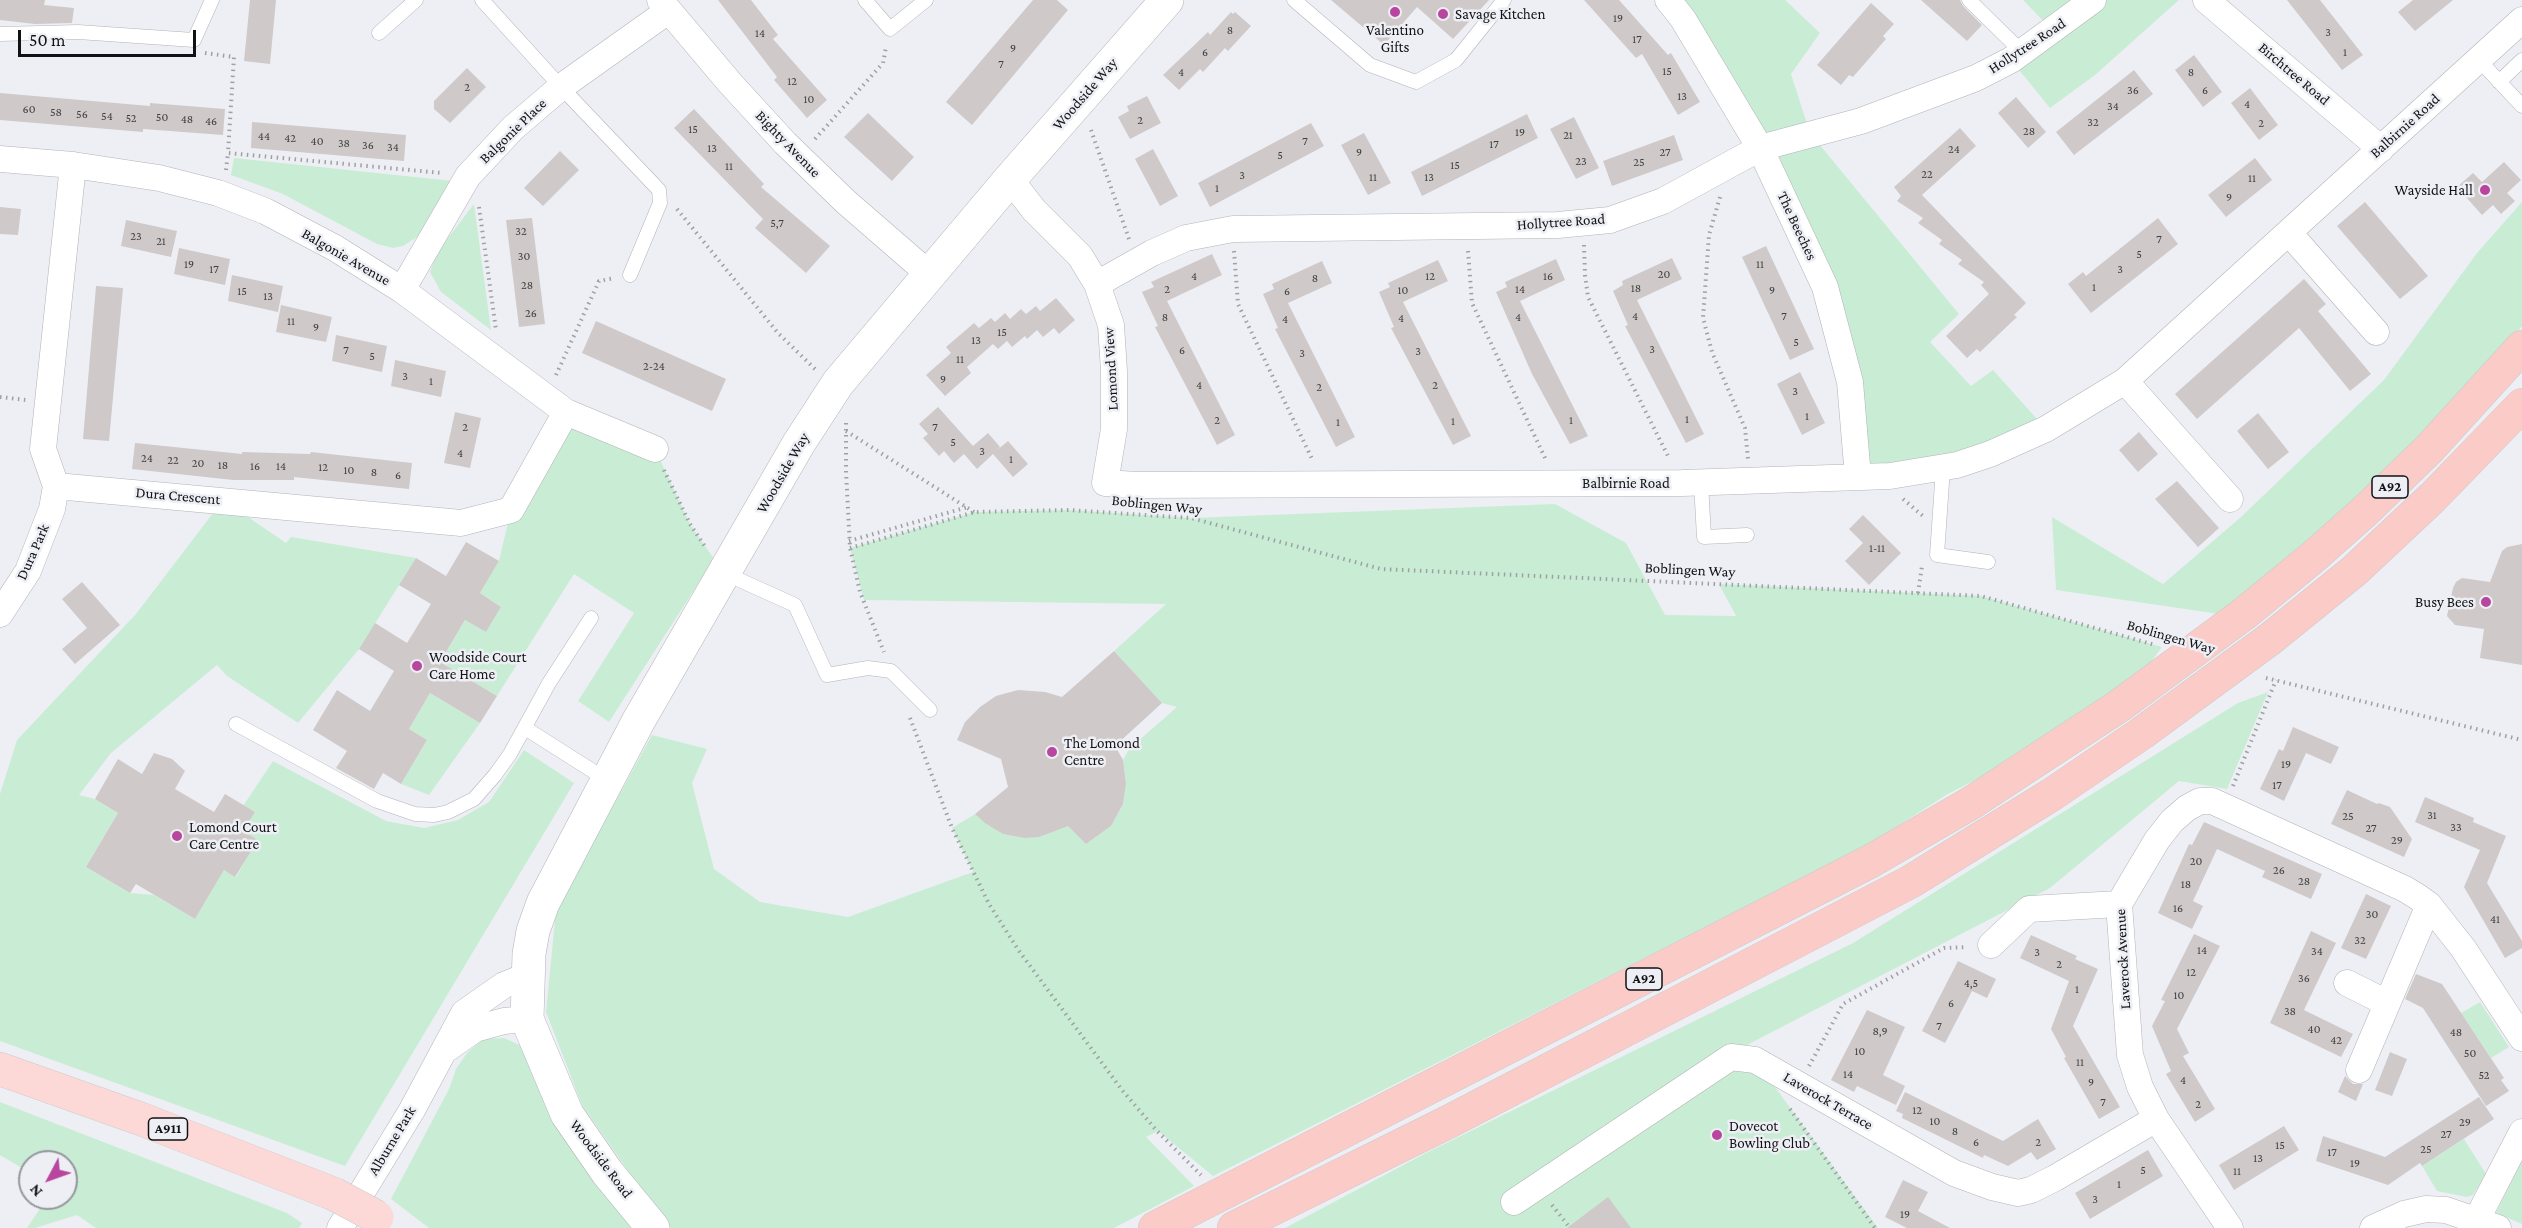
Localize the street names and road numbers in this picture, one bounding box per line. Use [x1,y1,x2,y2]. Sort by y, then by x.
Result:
street label: Hollytree Road [1985,14,2069,78]
street label: Birchtree Road [2255,39,2333,109]
street label: Woodside Way [1049,54,1121,134]
street label: Balbirnie Road [2366,90,2444,162]
street label: Balgonie Place [476,95,550,167]
street label: Bighty Avenue [752,107,824,181]
street label: The Beeches [1773,189,1821,263]
street label: Hollytree Road [1516,210,1606,234]
street label: Balgonie Avenue [299,224,393,290]
street label: Lomond View [1100,327,1122,411]
street label: Woodside Way [753,430,813,516]
street label: Balbirnie Road [1582,474,1670,492]
road number: A92 [2372,476,2408,498]
street label: Dura Crescent [135,483,221,509]
street label: Boblingen Way [1111,491,1203,519]
street label: Dura Park [13,521,53,583]
street label: Boblingen Way [1644,559,1736,581]
street label: Boblingen Way [2125,616,2217,658]
street label: Laverock Avenue [2111,908,2135,1010]
road number: A92 [1626,968,1662,990]
street label: Laverock Terrace [1780,1068,1876,1134]
street label: Alburne Park [364,1103,420,1179]
street label: Woodside Road [566,1116,636,1202]
road number: A911 [148,1118,188,1140]

